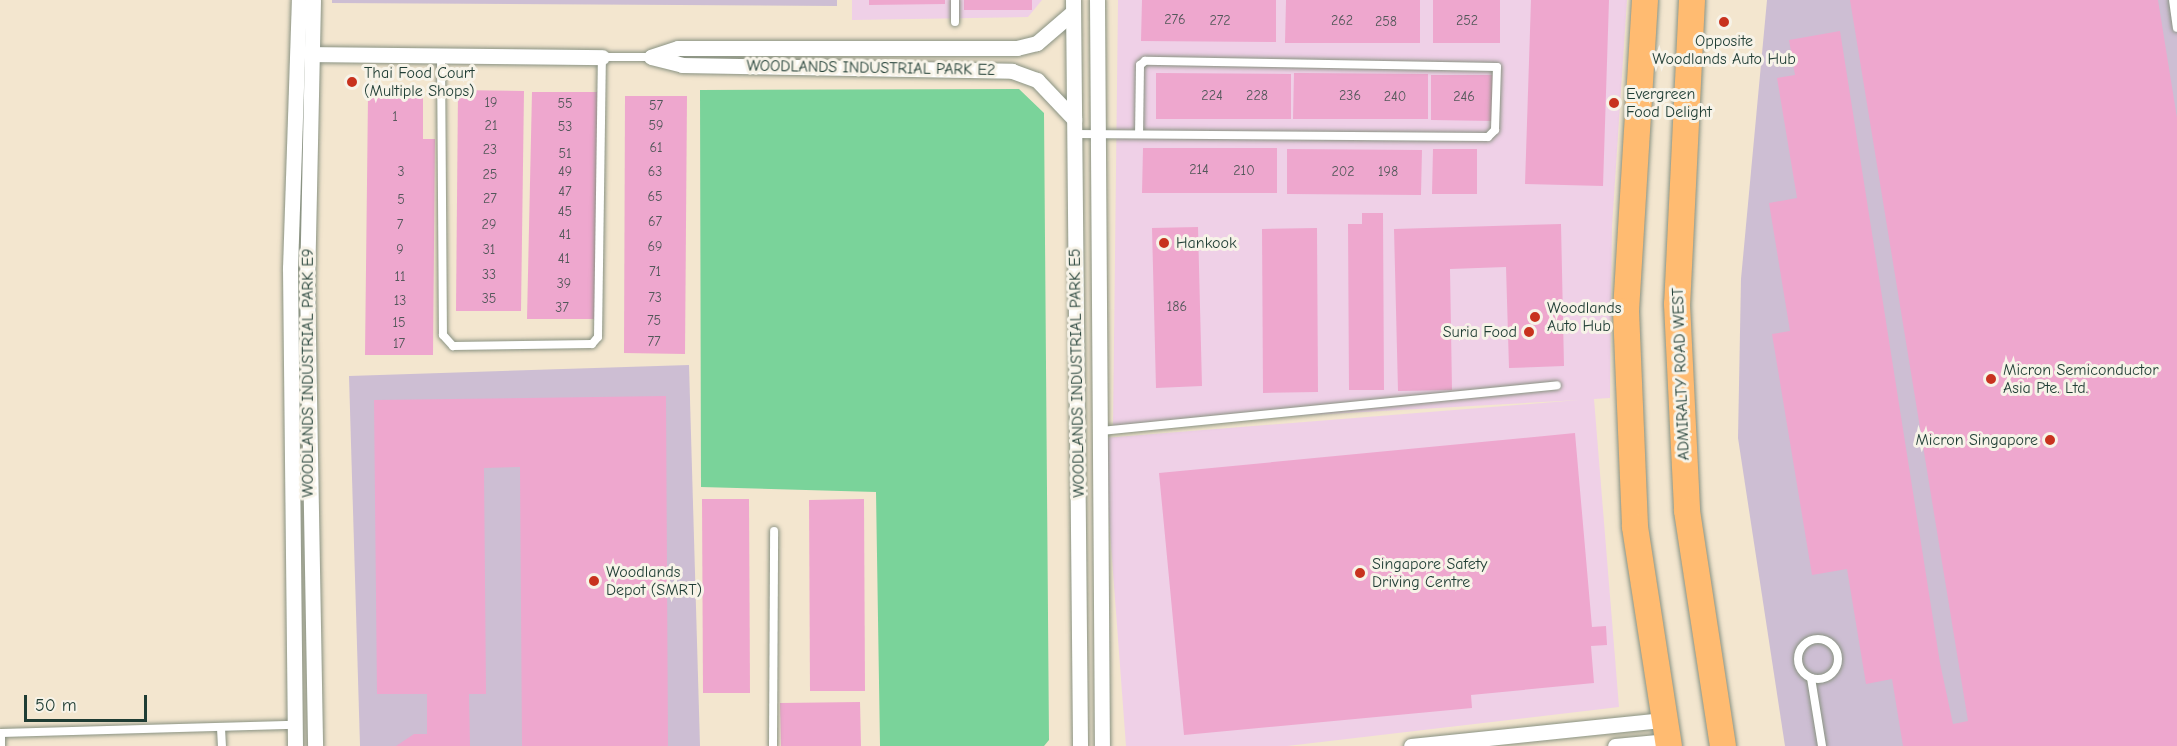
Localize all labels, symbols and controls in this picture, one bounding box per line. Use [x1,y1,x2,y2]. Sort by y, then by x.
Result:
house number: 276 [1164,12,1186,28]
house number: 272 [1209,13,1231,29]
house number: 262 [1331,13,1353,29]
house number: 252 [1456,13,1478,29]
house number: 258 [1375,14,1397,30]
marker: Opposite Woodlands Auto Hub [1717,15,1731,29]
place label: Opposite Woodlands Auto Hub [1652,31,1796,69]
street label: WOODLANDS INDUSTRIAL PARK E2 [746,56,996,80]
place label: Thai Food Court (Multiple Shops) [364,63,475,101]
marker: Thai Food Court (Multiple Shops) [345,75,359,89]
place label: Evergreen Food Delight [1626,84,1712,122]
house number: 224 [1201,88,1223,104]
house number: 228 [1246,88,1268,104]
house number: 236 [1339,88,1361,104]
house number: 240 [1384,89,1406,105]
house number: 246 [1453,89,1475,105]
house number: 19 [485,95,497,111]
house number: 55 [557,96,573,112]
marker: Evergreen Food Delight [1607,96,1621,110]
house number: 57 [649,98,663,114]
house number: 1 [392,109,398,125]
house number: 21 [485,118,497,134]
house number: 59 [648,118,664,134]
house number: 53 [558,119,572,135]
house number: 61 [649,140,663,156]
house number: 23 [483,142,497,158]
house number: 51 [558,146,572,162]
house number: 214 [1189,162,1209,178]
house number: 210 [1233,163,1255,179]
house number: 3 [397,164,405,180]
house number: 49 [558,164,572,180]
house number: 63 [648,164,662,180]
house number: 202 [1331,164,1355,180]
house number: 198 [1378,164,1398,180]
house number: 25 [483,167,497,183]
house number: 47 [558,184,572,200]
house number: 65 [647,189,663,205]
house number: 27 [483,191,497,207]
house number: 5 [397,192,405,208]
house number: 45 [558,204,572,220]
house number: 67 [648,214,662,230]
house number: 7 [397,217,403,233]
house number: 29 [482,217,496,233]
house number: 41 [559,227,571,243]
place label: Hankook [1176,233,1237,253]
marker: Hankook [1157,236,1171,250]
house number: 69 [647,239,663,255]
house number: 9 [396,242,404,258]
house number: 31 [483,242,495,258]
street label: WOODLANDS INDUSTRIAL PARK E9 [298,248,318,498]
street label: WOODLANDS INDUSTRIAL PARK E5 [1065,248,1089,498]
house number: 41 [558,251,570,267]
house number: 71 [649,264,661,280]
house number: 33 [482,267,496,283]
house number: 11 [394,269,406,285]
house number: 39 [557,276,571,292]
street label: ADMIRALTY ROAD WEST [1668,287,1694,461]
house number: 73 [648,290,662,306]
house number: 35 [482,291,496,307]
house number: 13 [394,293,406,309]
place label: Woodlands Auto Hub [1547,298,1621,336]
house number: 186 [1167,299,1187,315]
house number: 37 [555,300,569,316]
marker: Woodlands Auto Hub [1528,310,1542,324]
house number: 75 [647,313,661,329]
house number: 15 [392,315,406,331]
place label: Suria Food [1443,322,1517,342]
marker: Suria Food [1522,325,1536,339]
house number: 77 [647,334,661,350]
house number: 17 [393,336,405,352]
place label: Micron Semiconductor Asia Pte. Ltd. [2003,360,2159,398]
marker: Micron Semiconductor Asia Pte. Ltd. [1984,372,1998,386]
place label: Micron Singapore [1915,430,2038,450]
marker: Micron Singapore [2043,433,2057,447]
place label: Singapore Safety Driving Centre [1372,554,1487,592]
place label: Woodlands Depot (SMRT) [606,562,702,600]
marker: Singapore Safety Driving Centre [1353,566,1367,580]
marker: Woodlands Depot (SMRT) [587,574,601,588]
scale bar [27,683,150,721]
text: 50 m [35,695,77,716]

